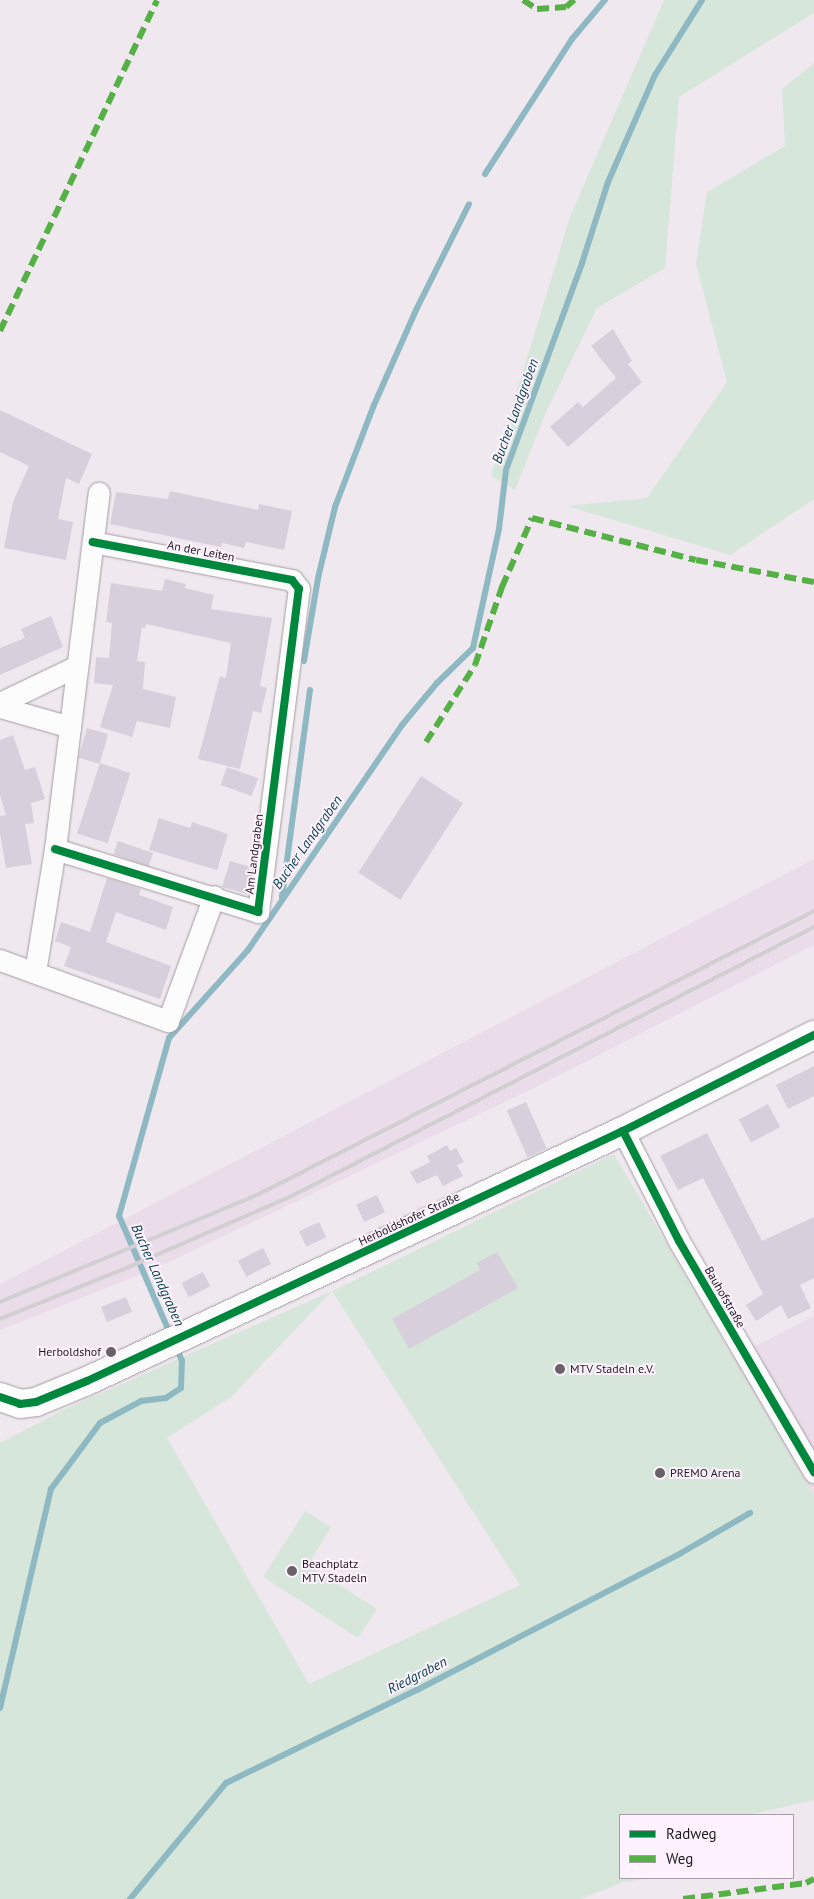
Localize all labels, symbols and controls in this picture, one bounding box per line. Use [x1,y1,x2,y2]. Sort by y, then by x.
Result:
water label: Bucher Landgraben [488,356,542,466]
street label: An der Leiten [166,537,236,565]
water label: Bucher Landgraben [269,792,345,892]
street label: Am Landgraben [242,813,266,895]
street label: Herboldshofer Straße [356,1189,462,1249]
water label: Bucher Landgraben [128,1221,188,1329]
street label: Bauhofstraße [702,1264,748,1330]
place label: Herboldshof [38,1345,101,1359]
marker: Herboldshof [105,1346,117,1358]
place label: MTV Stadeln e.V. [570,1362,655,1376]
marker: MTV Stadeln e.V. [554,1363,566,1375]
place label: PREMO Arena [670,1466,741,1480]
marker: PREMO Arena [654,1467,666,1479]
place label: Beachplatz MTV Stadeln [302,1557,367,1585]
marker: Beachplatz MTV Stadeln [286,1565,298,1577]
water label: Riedgraben [384,1653,450,1697]
legend [619,1814,794,1879]
text: Radweg [666,1824,717,1843]
text: Weg [666,1849,693,1868]

